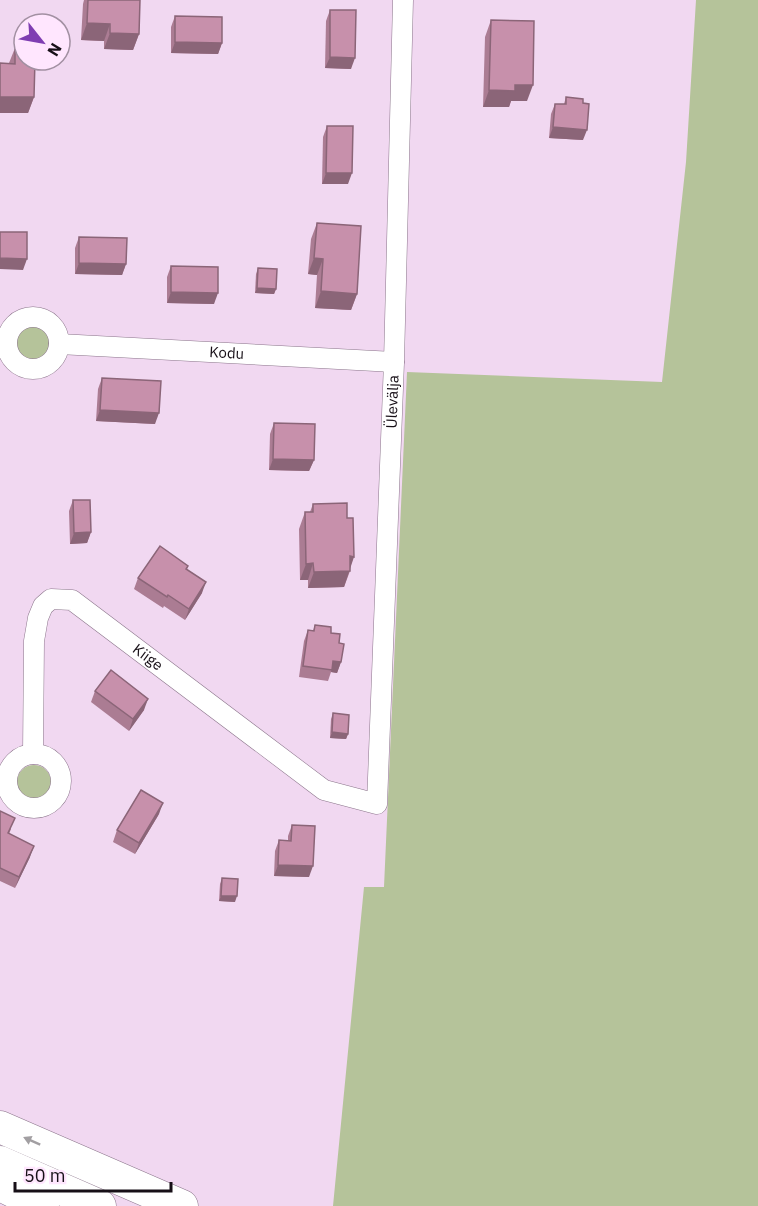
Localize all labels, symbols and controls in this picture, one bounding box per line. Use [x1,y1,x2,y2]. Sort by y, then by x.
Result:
north arrow [12,12,72,72]
text: N [43,40,66,60]
street label: Kodu [209,342,245,363]
street label: Ülevälja [381,375,402,429]
street label: Kiige [129,639,167,674]
one-way arrow [23,1136,41,1145]
scale bar [15,1155,171,1193]
text: 50 m [24,1164,66,1187]

